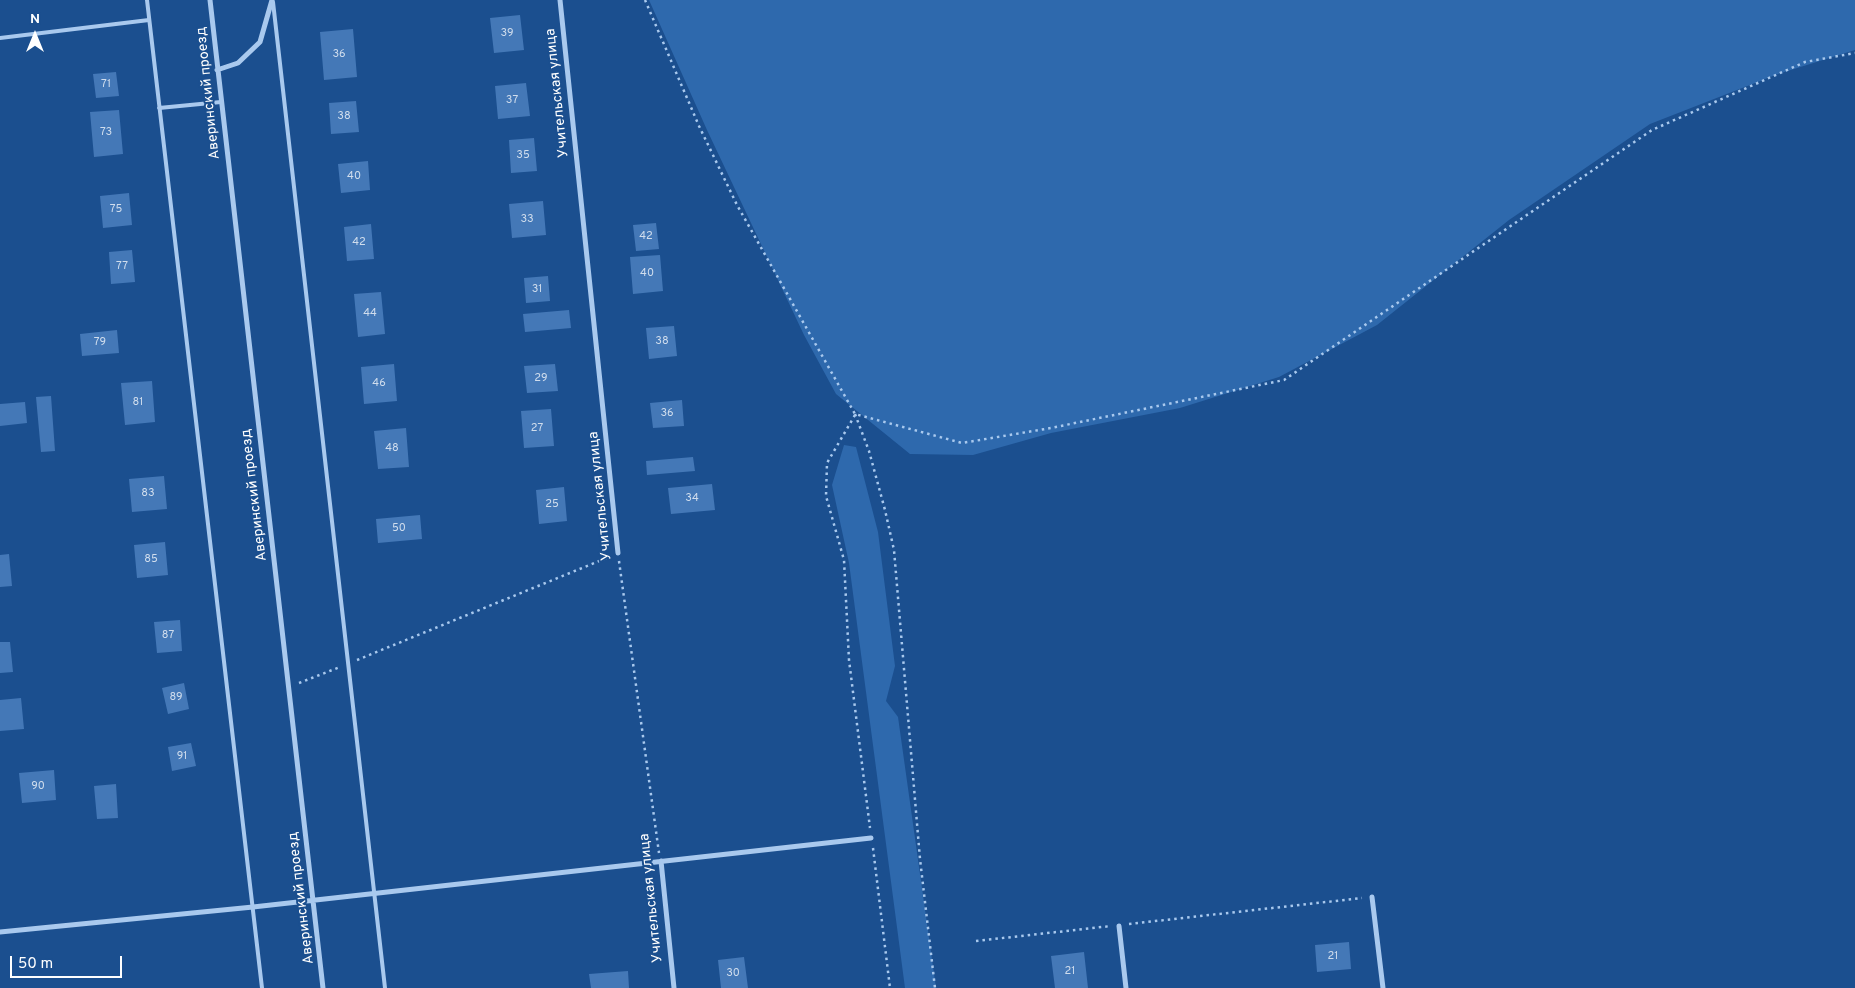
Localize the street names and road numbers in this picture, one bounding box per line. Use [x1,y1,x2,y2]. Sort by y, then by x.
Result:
street label: Аверинский проезд [194,26,224,160]
street label: Учительская улица [543,28,573,158]
street label: Аверинский проезд [239,428,271,562]
street label: Учительская улица [586,431,616,561]
street label: Аверинский проезд [286,831,318,965]
street label: Учительская улица [637,833,667,963]

